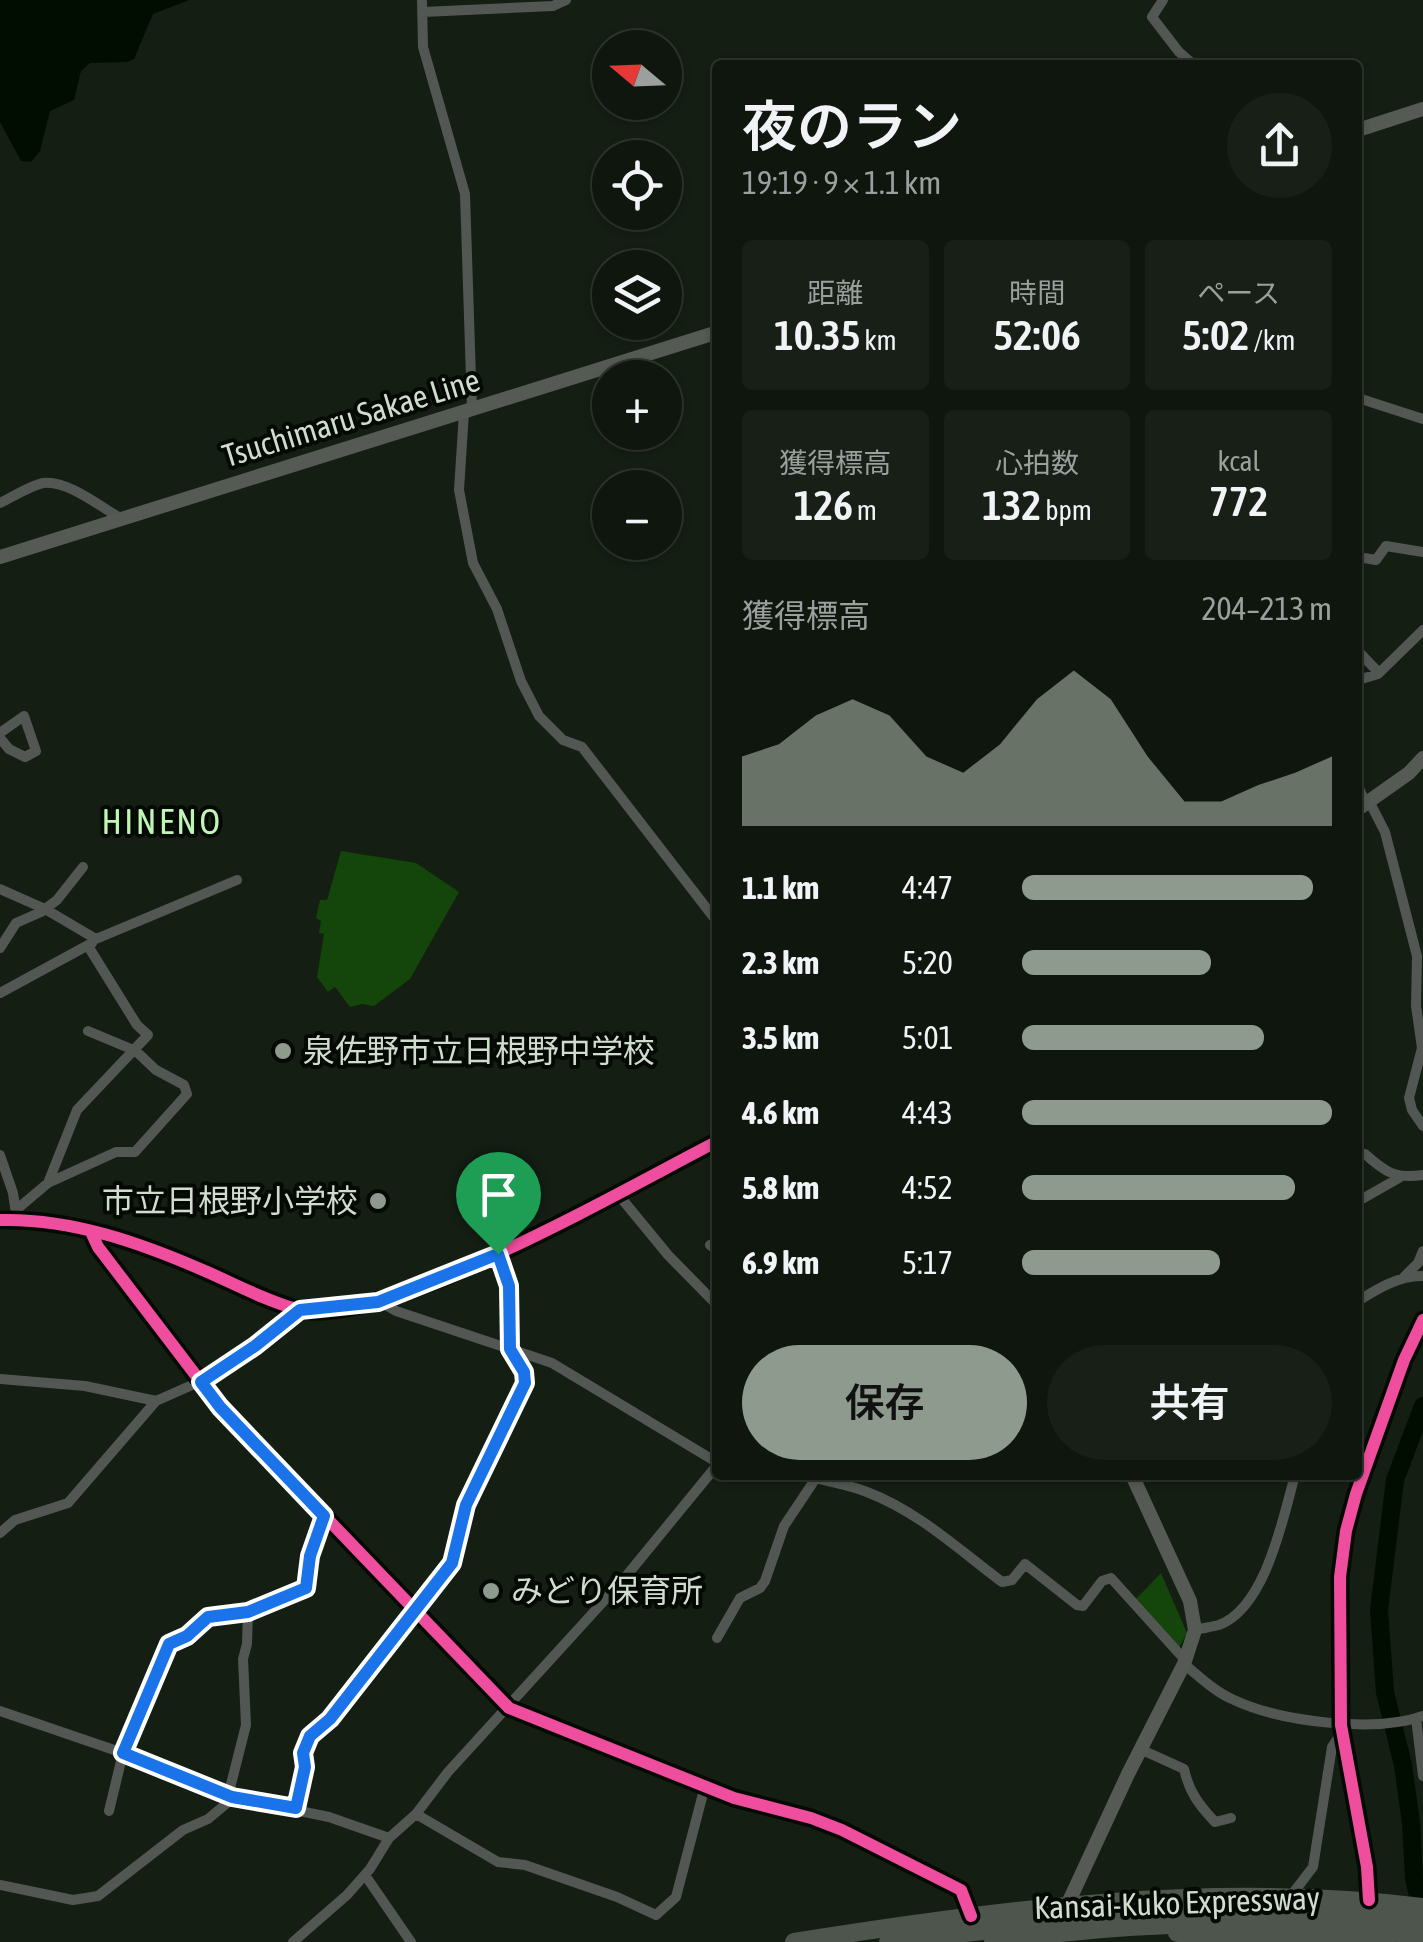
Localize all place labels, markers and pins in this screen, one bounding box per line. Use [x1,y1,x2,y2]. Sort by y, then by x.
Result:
place label: 泉佐野市立日根野中学校 [303,1032,655,1069]
marker: 泉佐野市立日根野中学校 [272,1040,294,1062]
pin [456,1152,541,1255]
place label: 市立日根野小学校 [102,1182,358,1219]
marker: 市立日根野小学校 [367,1190,389,1212]
place label: みどり保育所 [511,1572,703,1609]
marker: みどり保育所 [480,1580,502,1602]

